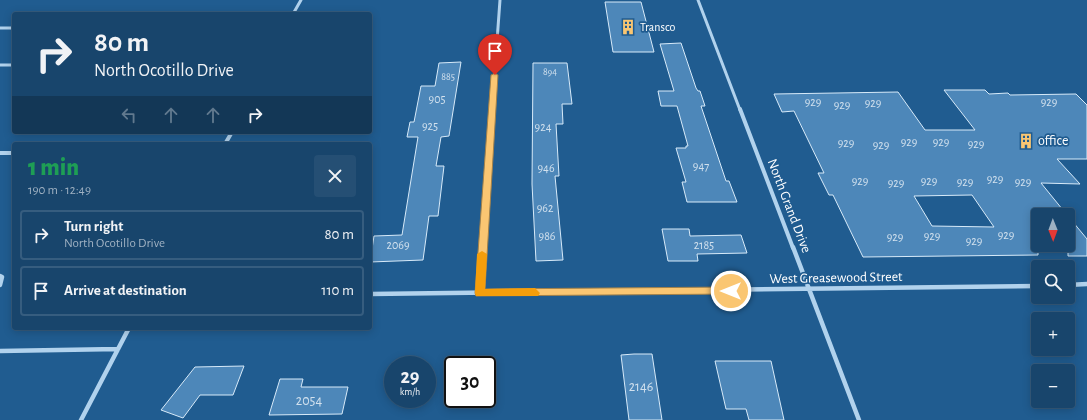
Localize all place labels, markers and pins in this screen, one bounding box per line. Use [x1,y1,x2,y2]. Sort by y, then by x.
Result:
building icon: Transco [619,18,637,36]
place label: Transco [640,21,676,33]
pin [478,34,512,75]
building icon: office [1017,132,1035,150]
place label: office [1038,134,1068,148]

